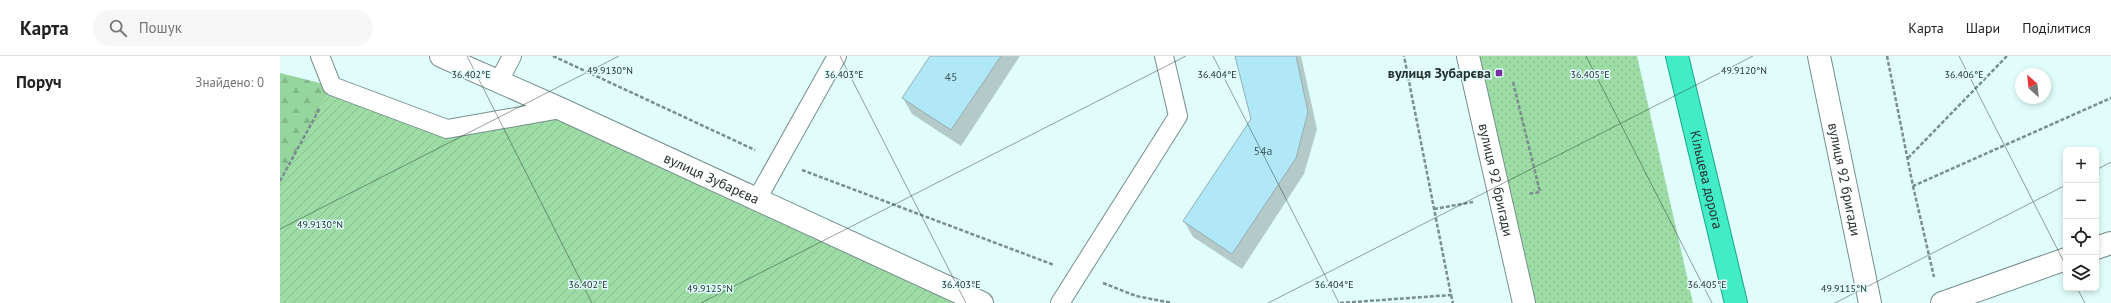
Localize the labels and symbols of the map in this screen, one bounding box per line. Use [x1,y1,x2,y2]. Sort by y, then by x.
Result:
text: 49.9130°N [587,64,633,77]
place label: вулиця Зубарєва [1388,64,1491,82]
text: 49.9120°N [1721,64,1767,77]
text: 36.402°E [452,68,491,81]
text: 36.403°E [825,68,864,81]
text: 36.404°E [1198,68,1237,81]
marker: вулиця Зубарєва [1494,68,1504,78]
text: 36.405°E [1571,68,1610,81]
text: 36.406°E [1945,68,1984,81]
north arrow [2015,68,2051,104]
house number: 45 [944,69,958,84]
street label: вулиця 92 бригади [1824,121,1865,238]
street label: вулиця 92 бригади [1475,122,1518,238]
street label: Кільцева дорога [1686,128,1727,231]
house number: 54а [1253,143,1273,158]
street label: вулиця Зубарєва [661,149,762,208]
text: 49.9130°N [297,218,343,231]
text: 36.402°E [569,278,608,291]
text: 36.403°E [942,278,981,291]
text: 36.404°E [1315,278,1354,291]
text: 36.405°E [1688,278,1727,291]
text: 49.9125°N [687,282,733,295]
text: 49.9115°N [1821,282,1867,295]

